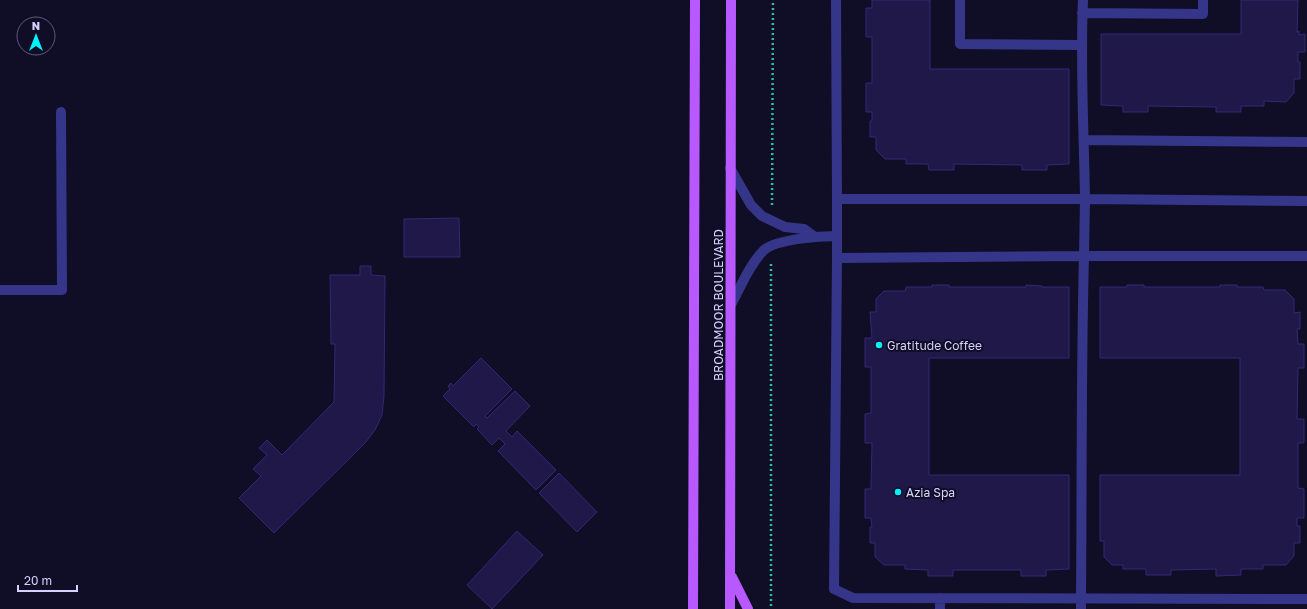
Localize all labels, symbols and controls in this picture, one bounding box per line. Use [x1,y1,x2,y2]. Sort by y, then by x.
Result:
north arrow [16,16,56,56]
text: N [32,19,40,32]
street label: BROADMOOR BOULEVARD [711,229,726,381]
place label: Gratitude Coffee [887,338,982,353]
marker: Gratitude Coffee [874,340,884,350]
place label: Azia Spa [906,485,955,500]
marker: Azia Spa [893,487,903,497]
scale bar [18,567,77,593]
text: 20 m [24,573,52,588]

